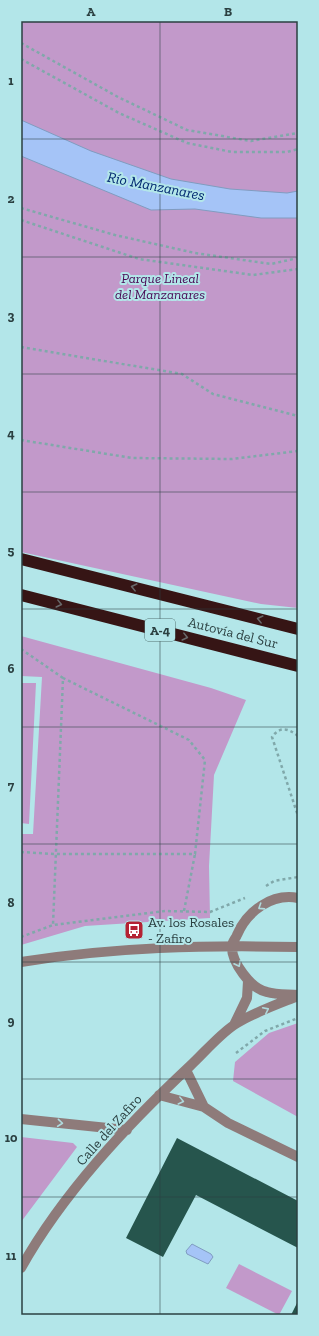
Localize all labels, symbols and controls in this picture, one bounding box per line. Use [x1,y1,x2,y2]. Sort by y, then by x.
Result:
text: A [87,4,96,19]
text: B [224,4,232,19]
text: 1 [8,73,14,88]
water label: Río Manzanares [106,168,206,204]
text: 2 [8,191,15,206]
park label: Parque Lineal del Manzanares [115,270,205,303]
text: 3 [8,308,15,323]
text: 4 [7,426,15,441]
text: 5 [8,543,15,558]
one-way arrow [131,584,137,592]
one-way arrow [56,600,62,608]
street label: Autovía del Sur [186,614,280,652]
one-way arrow [257,616,263,624]
road number: A-4 [145,619,175,641]
one-way arrow [182,632,188,640]
text: 6 [8,661,15,676]
text: 7 [8,778,15,793]
text: 8 [7,895,15,910]
one-way arrow [258,902,265,909]
place label: Av. los Rosales - Zafiro [148,914,234,947]
bus stop icon: Av. los Rosales - Zafiro [123,919,145,941]
one-way arrow [234,960,241,967]
one-way arrow [261,1007,269,1015]
text: 9 [8,1013,15,1028]
street label: Calle del Zafiro [73,1091,145,1169]
one-way arrow [177,1096,184,1105]
one-way arrow [57,1118,63,1127]
text: 10 [5,1130,18,1145]
text: 11 [6,1248,17,1263]

